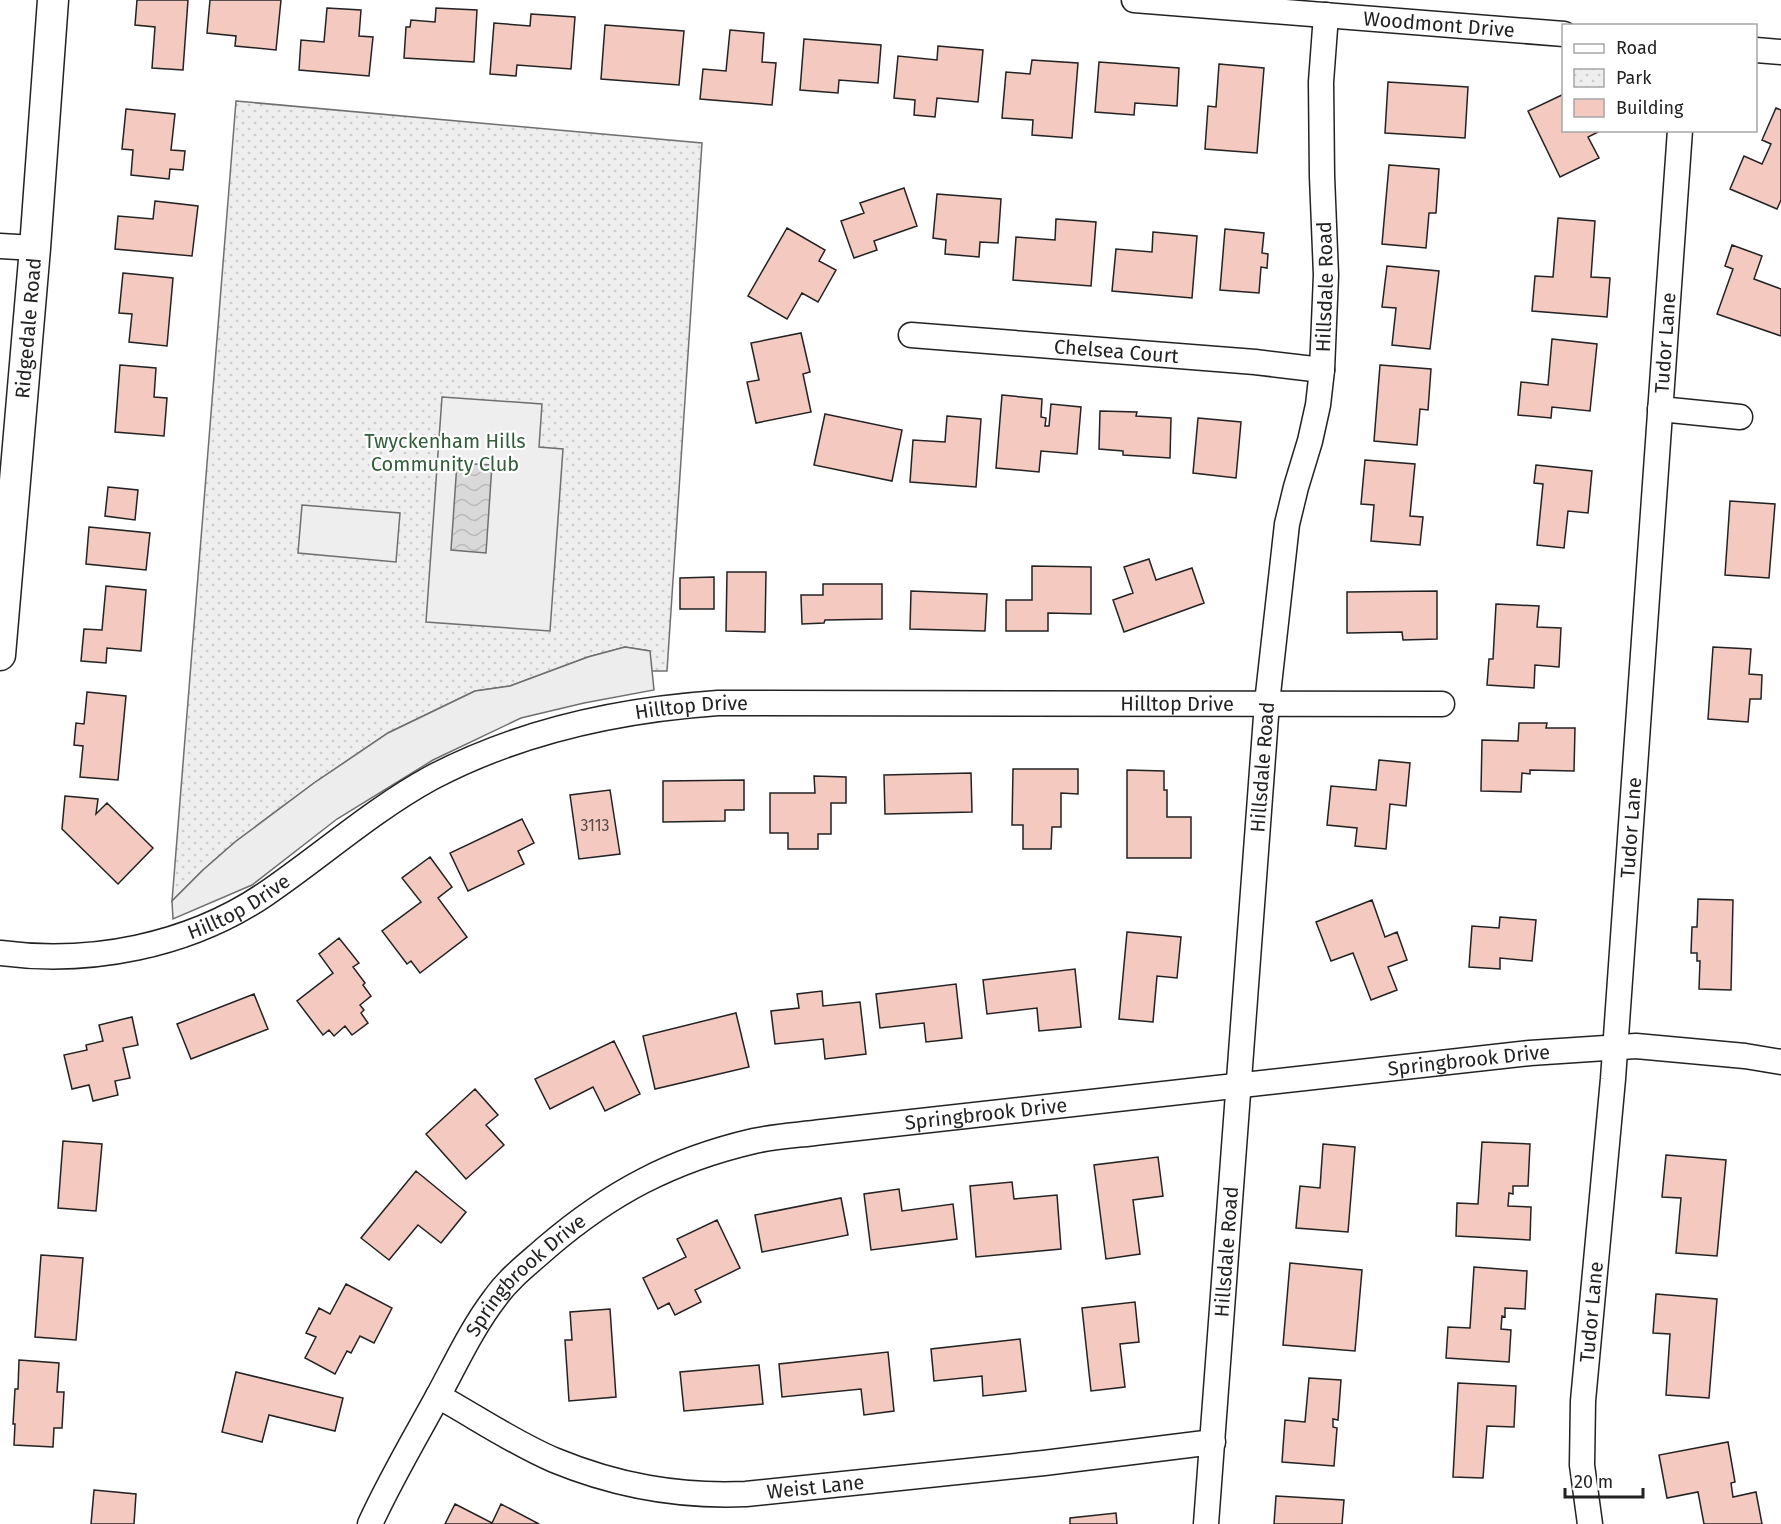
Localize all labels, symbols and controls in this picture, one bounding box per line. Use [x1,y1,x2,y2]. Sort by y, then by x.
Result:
street label: Woodmont Drive [1362,6,1516,42]
legend [1562,24,1757,132]
text: Road [1616,37,1658,59]
text: Park [1616,67,1652,89]
text: Building [1616,97,1684,119]
street label: Hillsdale Road [1311,221,1338,353]
street label: Ridgedale Road [10,257,46,400]
street label: Tudor Lane [1649,291,1681,394]
street label: Chelsea Court [1053,334,1180,368]
park label: Twyckenham Hills Community Club [364,429,526,476]
street label: Hilltop Drive [633,691,748,724]
street label: Hilltop Drive [1120,692,1234,716]
street label: Hillsdale Road [1245,701,1279,833]
street label: Tudor Lane [1615,776,1646,879]
house number: 3113 [580,816,610,835]
street label: Hilltop Drive [184,869,295,944]
street label: Springbrook Drive [1386,1040,1551,1081]
street label: Springbrook Drive [903,1093,1068,1135]
street label: Hillsdale Road [1209,1185,1243,1318]
street label: Springbrook Drive [460,1209,590,1341]
street label: Tudor Lane [1575,1260,1608,1363]
scale bar [1565,1461,1643,1499]
street label: Weist Lane [765,1470,865,1504]
text: 20 m [1574,1471,1613,1493]

